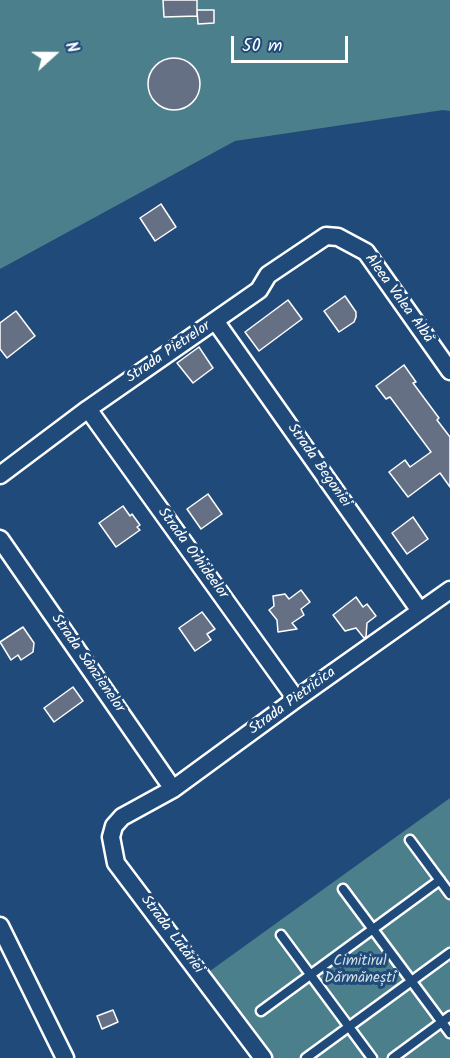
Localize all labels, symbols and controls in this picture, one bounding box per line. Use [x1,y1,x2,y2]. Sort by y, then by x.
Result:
north arrow [24,24,84,84]
scale bar [234,24,351,62]
text: 50 m [242,32,282,61]
text: N [58,38,85,57]
street label: Aleea Valea Albă [360,251,436,347]
street label: Strada Pietrelor [123,318,215,388]
street label: Strada Begoniei [282,421,354,511]
street label: Strada Orhideelor [153,505,231,603]
street label: Strada Sânzienelor [46,611,128,717]
street label: Strada Pietricica [246,664,340,740]
street label: Strada Lutăriei [136,892,206,978]
park label: Cimitirul Dărmănești [324,953,396,988]

